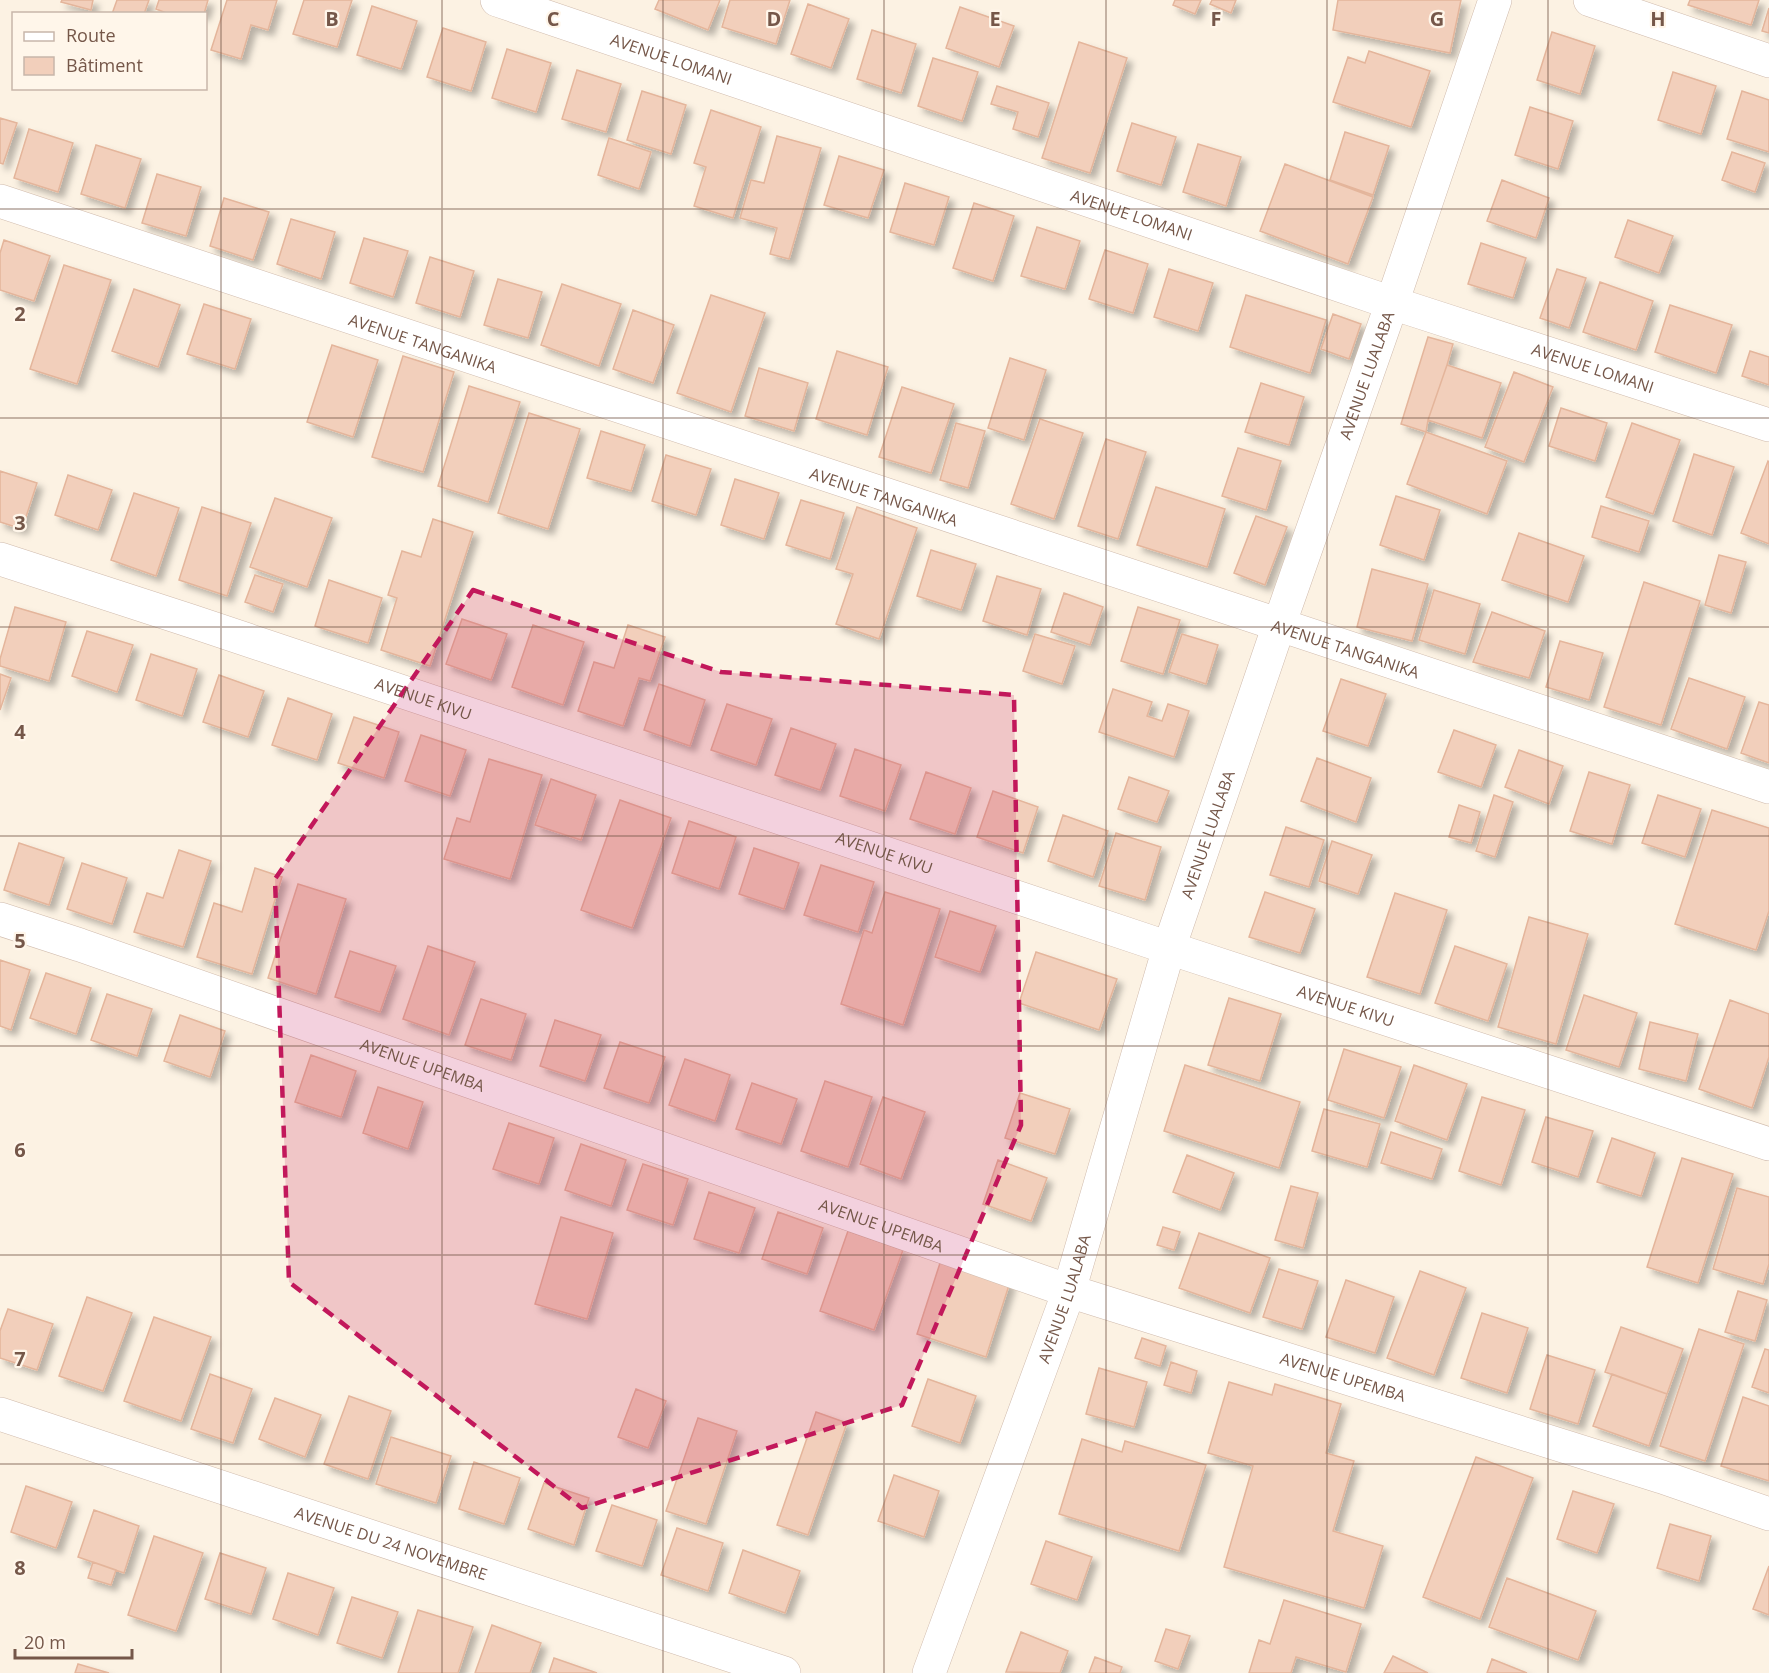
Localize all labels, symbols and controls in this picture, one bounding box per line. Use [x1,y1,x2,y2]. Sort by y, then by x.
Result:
text: B [325,5,339,32]
text: C [547,5,560,32]
text: D [767,5,781,32]
text: E [989,5,1001,32]
text: F [1211,5,1221,32]
text: G [1430,5,1444,32]
text: H [1650,5,1666,32]
legend [12,12,207,90]
text: Route [66,23,116,47]
street label: AVENUE LOMANI [608,28,735,90]
text: Bâtiment [66,53,143,77]
street label: AVENUE LOMANI [1068,184,1195,246]
text: 2 [14,300,26,327]
street label: AVENUE LUALABA [1334,307,1400,442]
street label: AVENUE TANGANIKA [346,308,500,378]
street label: AVENUE LOMANI [1529,338,1657,398]
street label: AVENUE TANGANIKA [807,462,961,532]
text: 3 [14,509,26,536]
street label: AVENUE TANGANIKA [1269,614,1423,684]
street label: AVENUE KIVU [372,672,475,725]
text: 4 [14,718,26,745]
street label: AVENUE LUALABA [1176,767,1240,902]
street label: AVENUE KIVU [833,826,936,879]
text: 5 [14,927,26,954]
street label: AVENUE KIVU [1294,980,1397,1032]
street label: AVENUE UPEMBA [357,1033,489,1097]
text: 6 [14,1136,26,1163]
street label: AVENUE UPEMBA [816,1193,947,1258]
street label: AVENUE LUALABA [1032,1231,1096,1366]
text: 7 [14,1345,26,1372]
street label: AVENUE UPEMBA [1277,1347,1409,1407]
street label: AVENUE DU 24 NOVEMBRE [292,1501,490,1585]
text: 8 [14,1554,26,1581]
scale bar [15,1622,132,1660]
text: 20 m [24,1630,66,1654]

